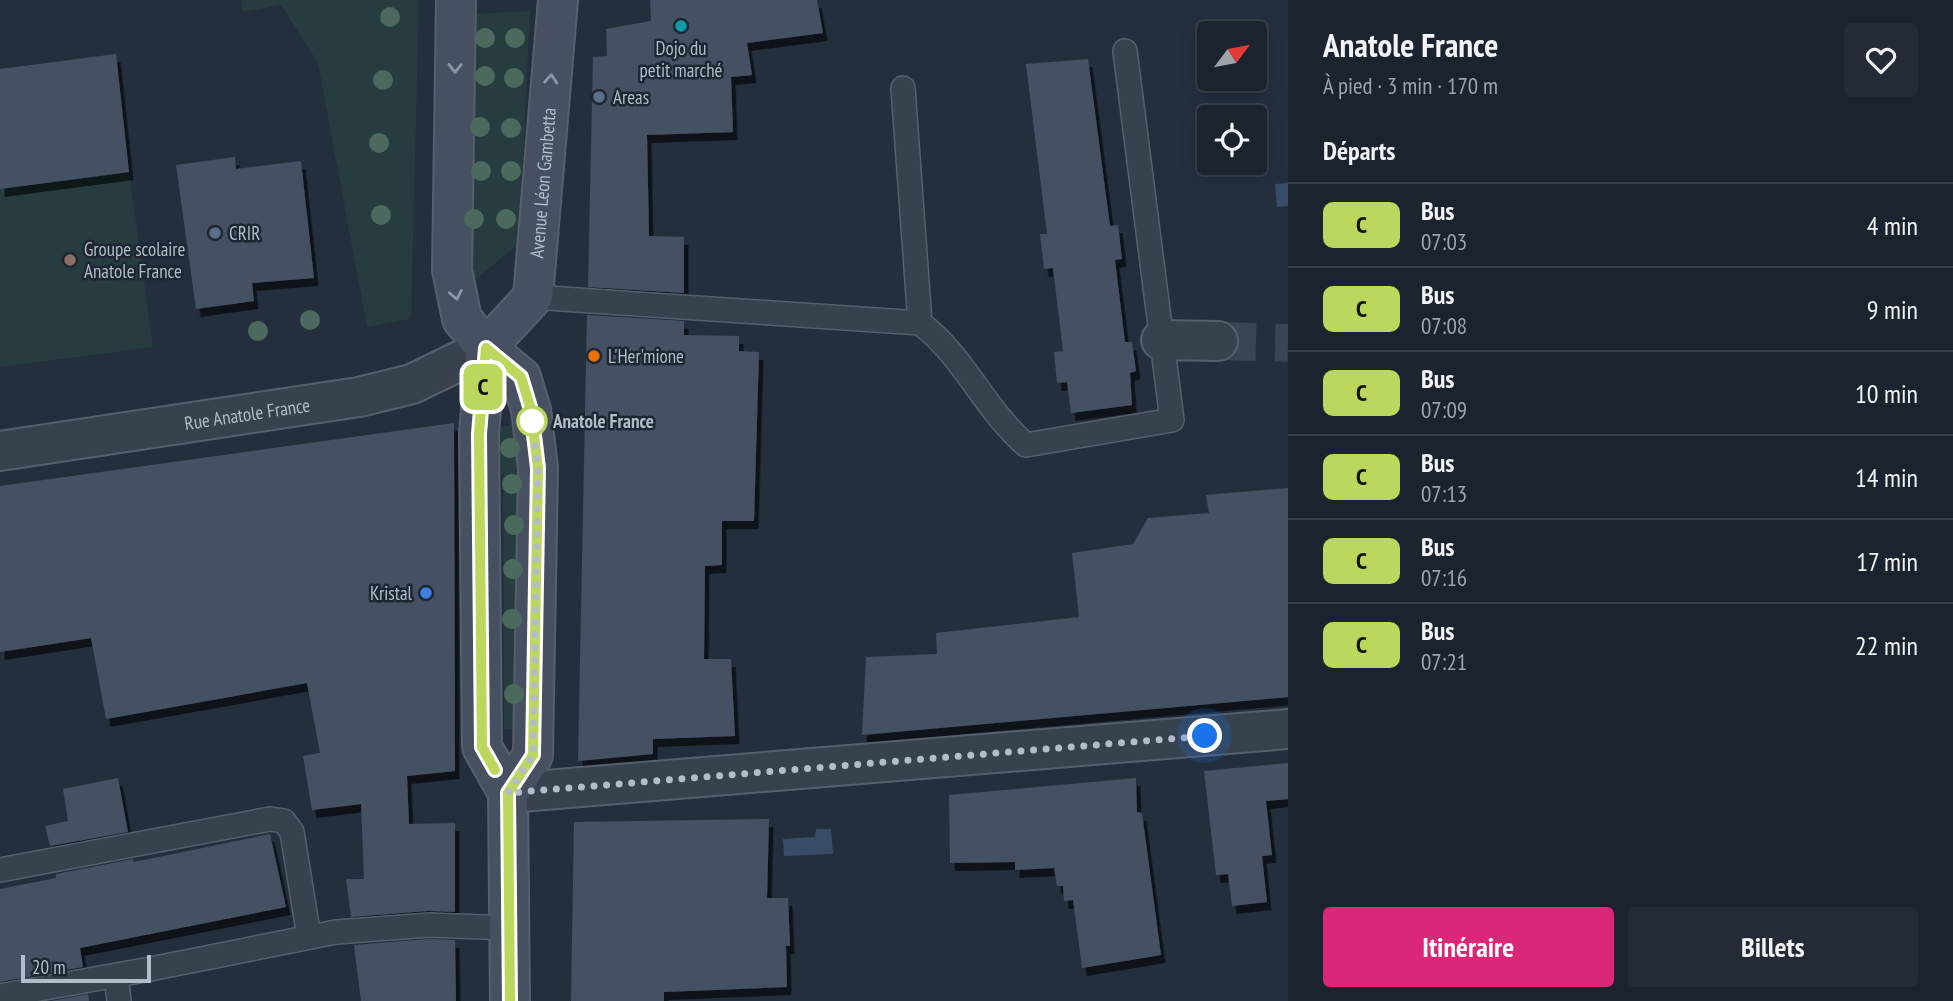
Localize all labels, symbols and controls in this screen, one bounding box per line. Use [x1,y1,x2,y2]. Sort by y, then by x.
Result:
marker: Dojo du petit marché [673,18,689,34]
north arrow [1197,21,1267,91]
map controls [1197,21,1267,175]
text: Anatole France [1323,23,1498,66]
button: heart [1844,23,1918,97]
place label: Dojo du petit marché [640,36,723,82]
one-way arrow [447,63,463,74]
text: À pied · 3 min · 170 m [1323,71,1498,100]
one-way arrow [543,73,558,84]
place label: Areas [613,85,649,109]
marker: Areas [591,89,607,105]
button: locate [1197,105,1267,175]
street label: Avenue Léon Gambetta [524,107,561,259]
text: Départs [1323,134,1395,167]
text: Bus [1421,194,1454,227]
text: C [1356,209,1367,240]
text: 4 min [1867,209,1918,242]
place label: CRIR [229,221,260,245]
marker: CRIR [207,225,223,241]
text: 07:03 [1421,227,1467,256]
place label: Groupe scolaire Anatole France [84,237,186,283]
marker: Groupe scolaire Anatole France [62,252,78,268]
text: Bus [1421,278,1454,311]
one-way arrow [448,289,463,301]
text: C [1356,293,1367,324]
text: 9 min [1867,293,1918,326]
text: 07:08 [1421,311,1467,340]
place label: L'Her'mione [608,344,684,368]
marker: L'Her'mione [586,348,602,364]
text: Bus [1421,362,1454,395]
line badge: C [460,364,506,410]
text: C [478,371,488,402]
text: C [1356,377,1367,408]
text: 10 min [1855,377,1918,410]
street label: Rue Anatole France [183,393,312,435]
text: 07:09 [1421,395,1467,424]
marker: Anatole France [517,406,547,436]
place label: Anatole France [552,409,654,433]
text: Bus [1421,446,1454,479]
text: C [1356,461,1367,492]
text: 14 min [1855,461,1918,494]
text: 07:13 [1421,479,1467,508]
text: Bus [1421,530,1454,563]
text: C [1356,545,1367,576]
text: 17 min [1856,545,1918,578]
text: 07:16 [1421,563,1467,592]
place label: Kristal [370,581,413,605]
marker: Kristal [418,585,434,601]
text: Bus [1421,614,1454,647]
text: C [1356,629,1367,660]
text: 22 min [1855,629,1918,662]
text: 07:21 [1421,647,1467,676]
your location [1187,718,1222,753]
button: Itinéraire [1323,907,1614,987]
button: Billets [1628,907,1918,987]
scale bar [21,952,150,984]
text: 20 m [32,955,66,979]

